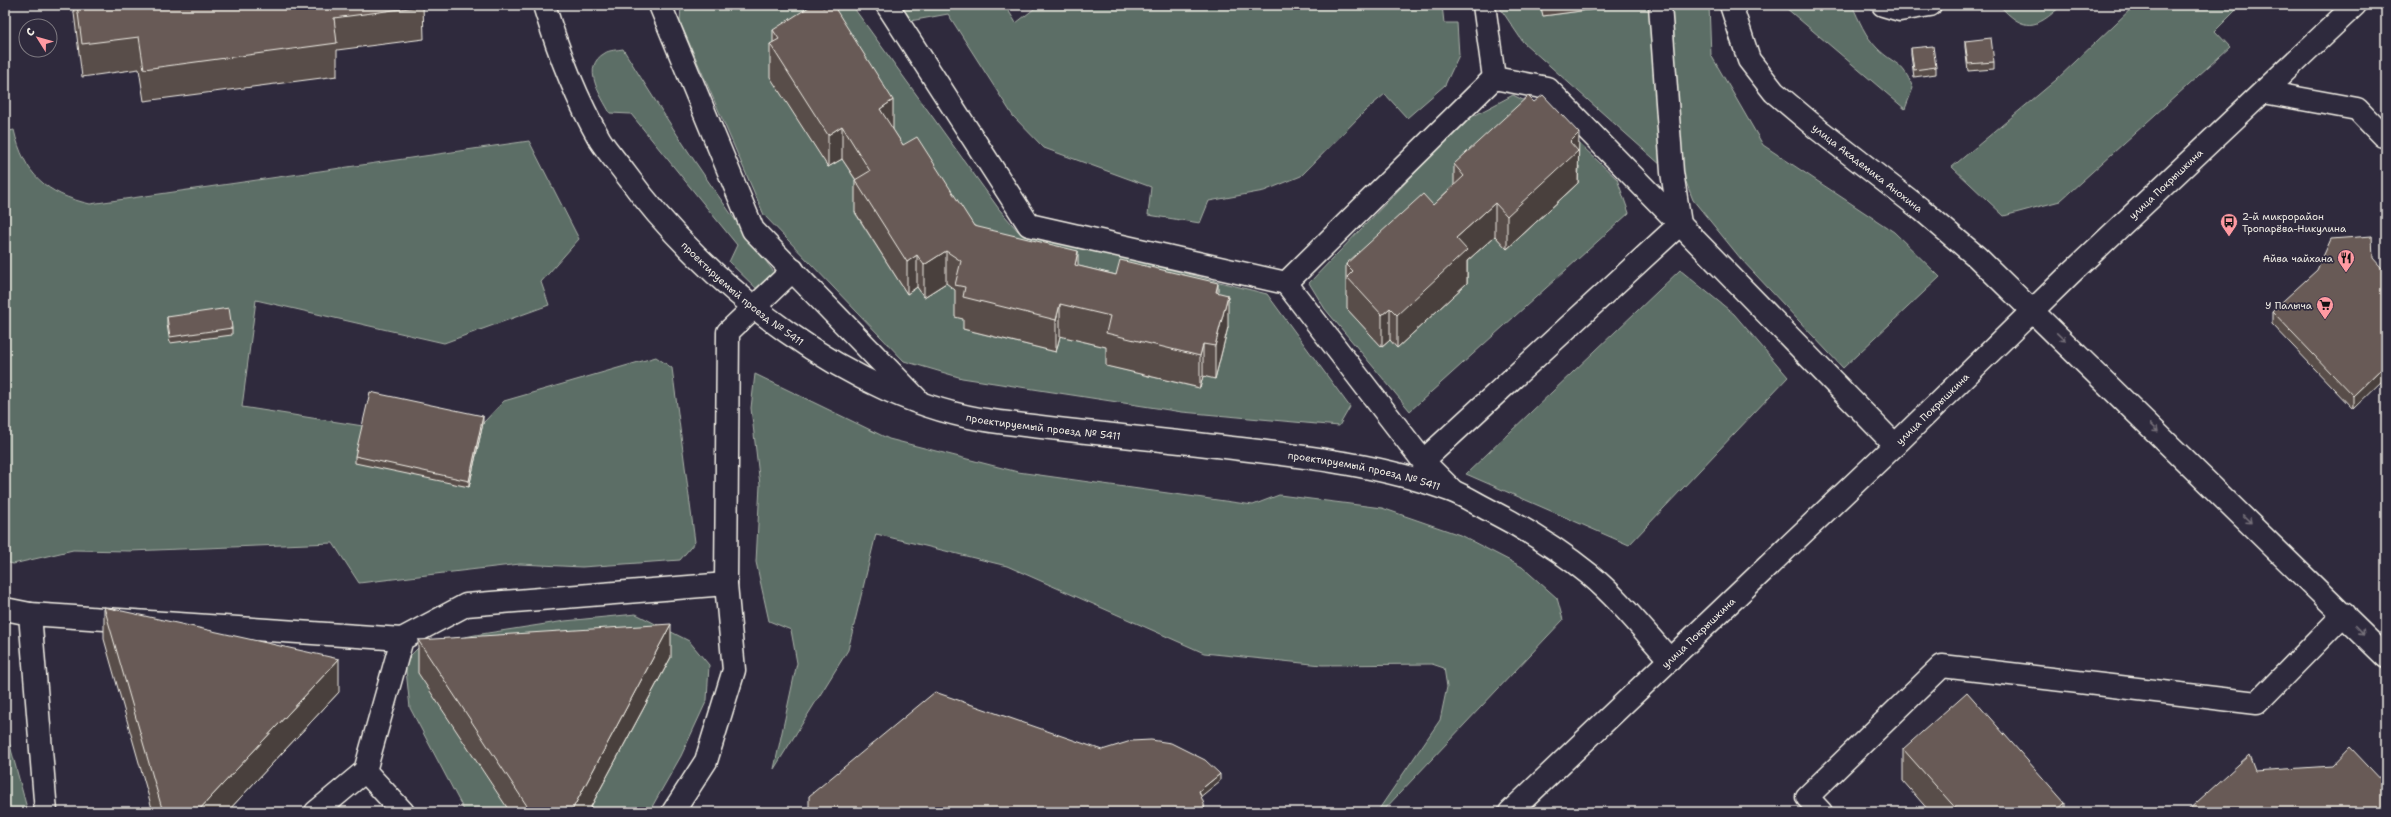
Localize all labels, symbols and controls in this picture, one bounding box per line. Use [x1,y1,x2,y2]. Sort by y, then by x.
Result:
north arrow [18,18,58,58]
text: С [22,25,39,39]
street label: улица Академика Анохина [1809,121,1926,216]
street label: улица Покрышкина [2126,146,2206,222]
place label: 2-й микрорайон Тропарёва-Никулина [2242,210,2347,235]
bus stop icon: 2-й микрорайон Тропарёва-Никулина [2219,212,2239,237]
street label: проектируемый проезд № 5411 [679,239,806,348]
restaurant icon: Айва чайхана [2336,248,2356,273]
place label: Айва чайхана [2263,252,2334,265]
supermarket icon: У Палыча [2315,295,2335,320]
place label: У Палыча [2265,299,2313,312]
one-way arrow [2056,332,2066,342]
street label: улица Покрышкина [1893,370,1972,448]
street label: проектируемый проезд № 5411 [965,411,1121,443]
one-way arrow [2149,423,2159,433]
street label: проектируемый проезд № 5411 [1287,449,1442,493]
one-way arrow [2242,514,2252,524]
street label: улица Покрышкина [1659,594,1739,671]
one-way arrow [2355,625,2365,635]

